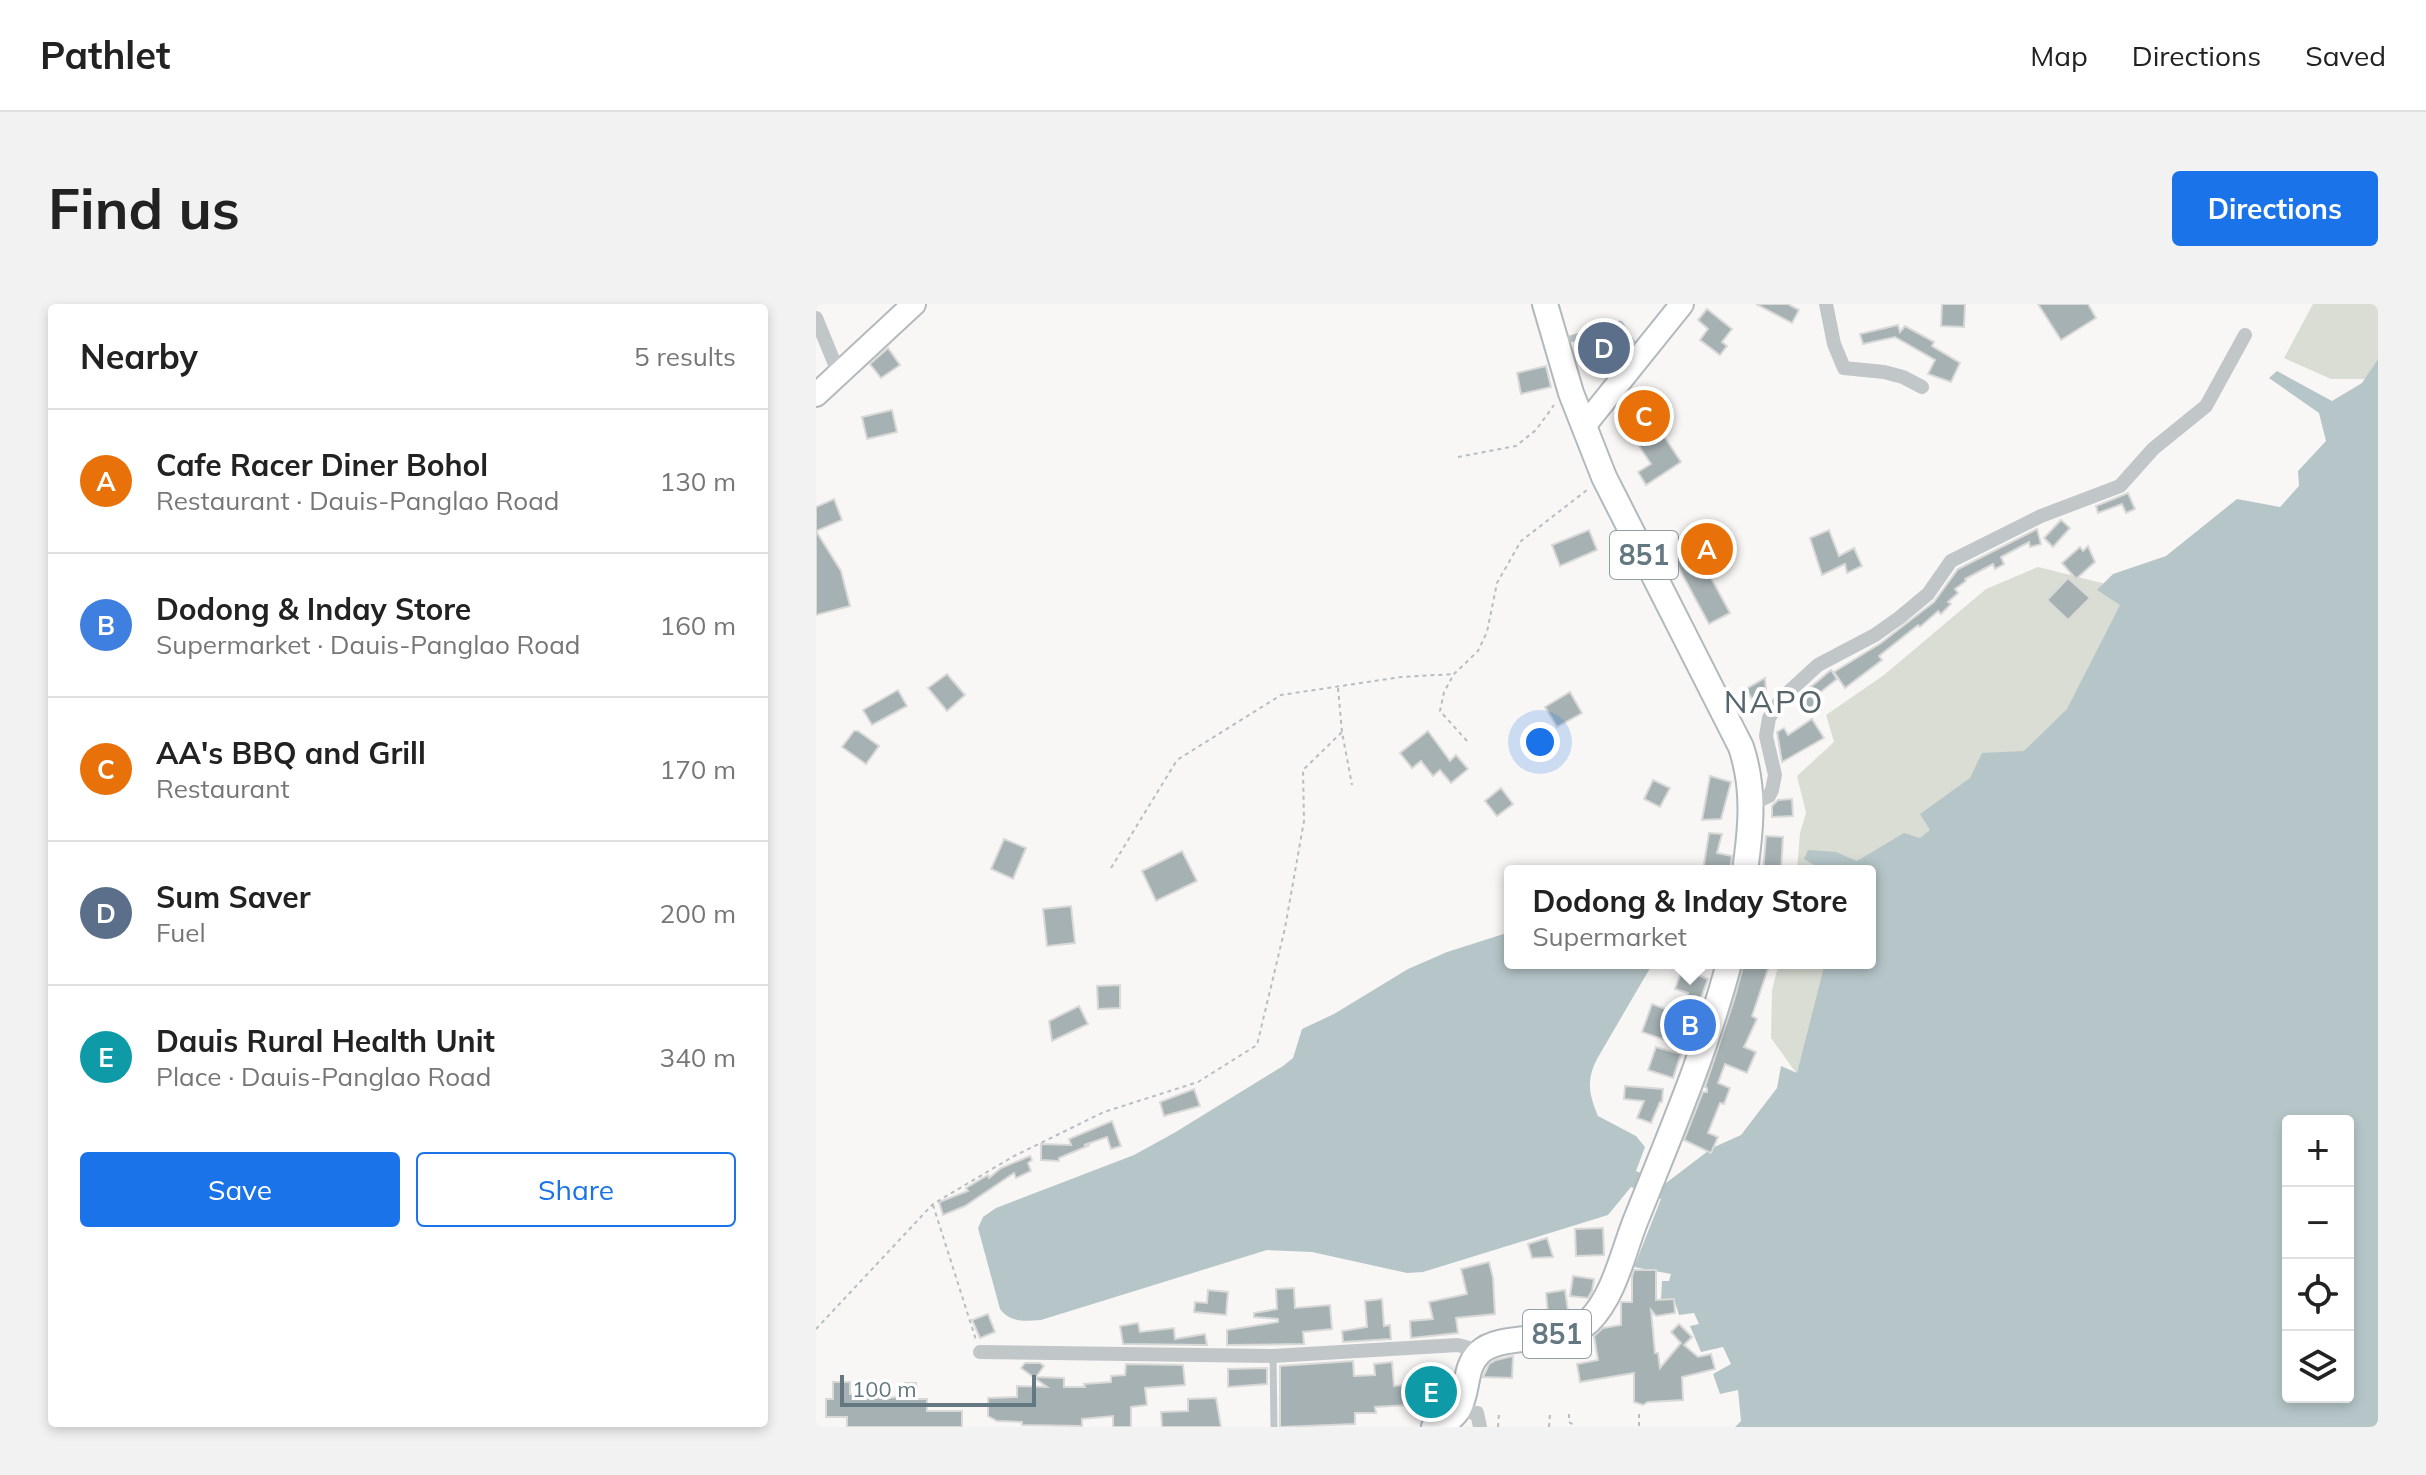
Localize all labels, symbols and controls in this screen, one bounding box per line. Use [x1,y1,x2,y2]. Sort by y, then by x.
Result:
text: Pathlet [40,31,170,79]
text: Map [2030,38,2088,73]
text: Directions [2132,38,2261,73]
text: Saved [2305,38,2386,73]
button: Directions [2172,171,2378,246]
text: Find us [48,173,240,243]
pin: D [1578,318,1630,378]
text: Nearby [80,335,198,378]
text: 5 results [634,340,736,373]
pin: C [1618,386,1670,446]
text: Cafe Racer Diner Bohol [156,446,488,484]
text: A [96,465,116,498]
text: 130 m [660,465,736,498]
text: Restaurant · Dauis-Panglao Road [156,484,559,517]
pin: A [1681,519,1733,579]
road number: 851 [1610,531,1678,579]
text: Dodong & Inday Store [156,590,471,628]
text: B [97,609,115,642]
text: 160 m [660,609,736,642]
text: Supermarket · Dauis-Panglao Road [156,628,580,661]
district label: NAPO [1724,681,1824,721]
your location [1520,722,1560,762]
text: AA's BBQ and Grill [156,734,426,772]
text: C [97,753,115,786]
text: 170 m [660,753,736,786]
text: Restaurant [156,772,290,805]
popup [1504,865,1876,969]
text: Sum Saver [156,878,310,916]
text: Dodong & Inday Store [1532,882,1848,920]
text: D [96,897,116,930]
text: 200 m [660,897,736,930]
text: Fuel [156,916,206,949]
text: Supermarket [1532,920,1687,953]
pin: B [1664,995,1716,1055]
text: Dauis Rural Health Unit [156,1022,495,1060]
text: E [98,1041,114,1074]
text: 340 m [660,1041,736,1074]
text: Place · Dauis-Panglao Road [156,1060,491,1093]
map controls [2282,1115,2354,1403]
button: + [2282,1115,2354,1187]
button: Save [80,1152,400,1227]
button: Share [416,1152,736,1227]
button: − [2282,1187,2354,1259]
button: locate [2282,1259,2354,1331]
road number: 851 [1523,1310,1591,1358]
button: layers [2282,1331,2354,1403]
pin: E [1405,1362,1457,1422]
scale bar [840,1371,1036,1407]
text: 100 m [852,1375,917,1403]

